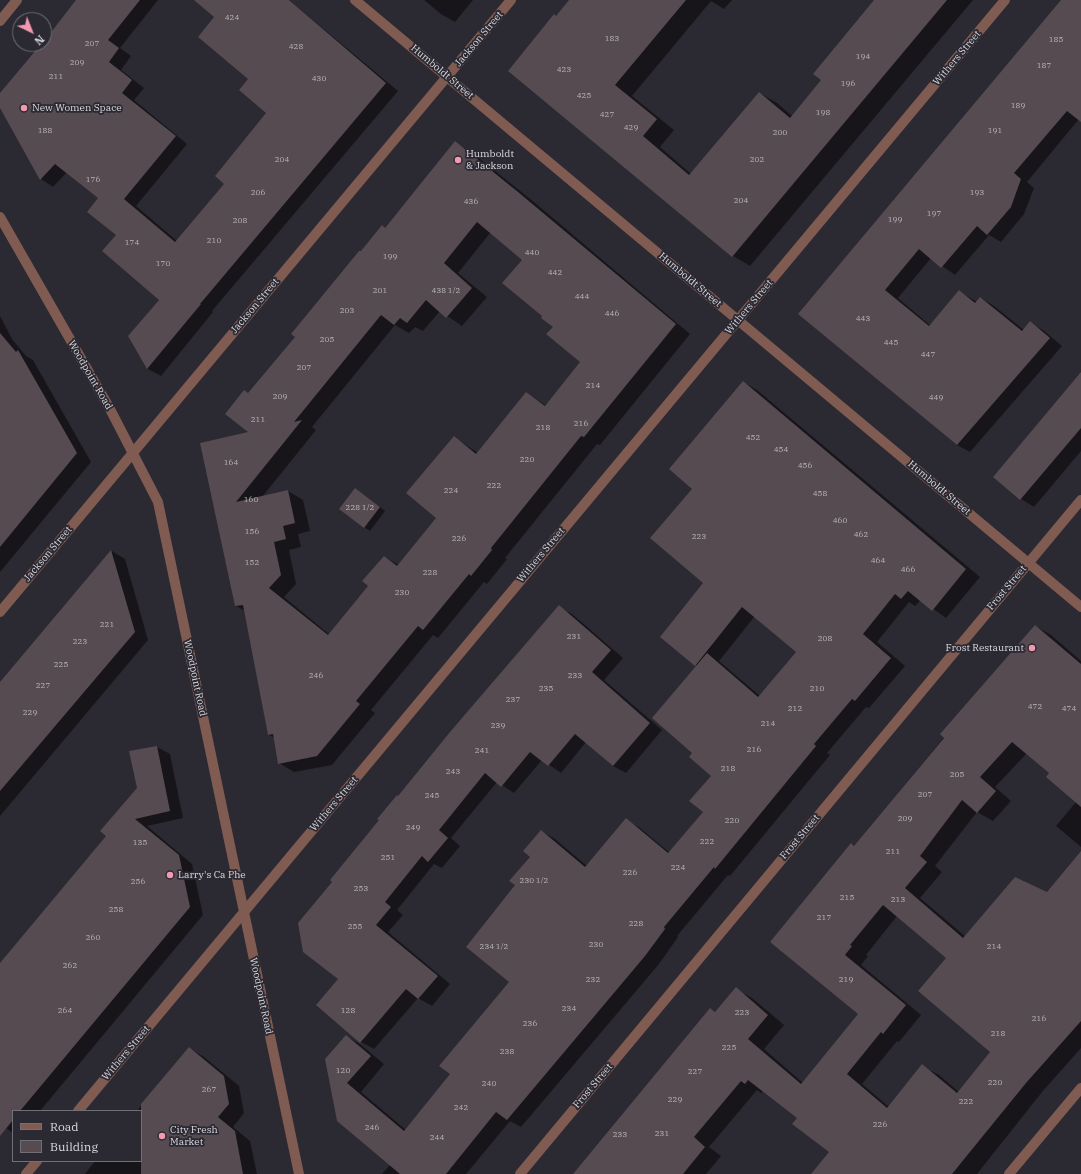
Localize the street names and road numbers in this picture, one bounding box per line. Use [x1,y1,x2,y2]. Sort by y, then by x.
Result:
street label: Jackson Street [452,9,506,69]
street label: Withers Street [931,28,983,88]
street label: Humboldt Street [408,42,476,102]
street label: Humboldt Street [656,250,724,310]
street label: Jackson Street [228,276,282,336]
street label: Withers Street [723,277,775,337]
street label: Woodpoint Road [65,338,115,412]
street label: Humboldt Street [905,458,973,518]
street label: Jackson Street [21,524,75,584]
street label: Withers Street [515,525,567,585]
street label: Frost Street [985,563,1029,613]
street label: Woodpoint Road [181,639,209,717]
street label: Withers Street [308,774,360,834]
street label: Frost Street [778,812,822,862]
street label: Woodpoint Road [247,957,275,1035]
street label: Withers Street [100,1023,152,1083]
street label: Frost Street [571,1061,615,1111]

